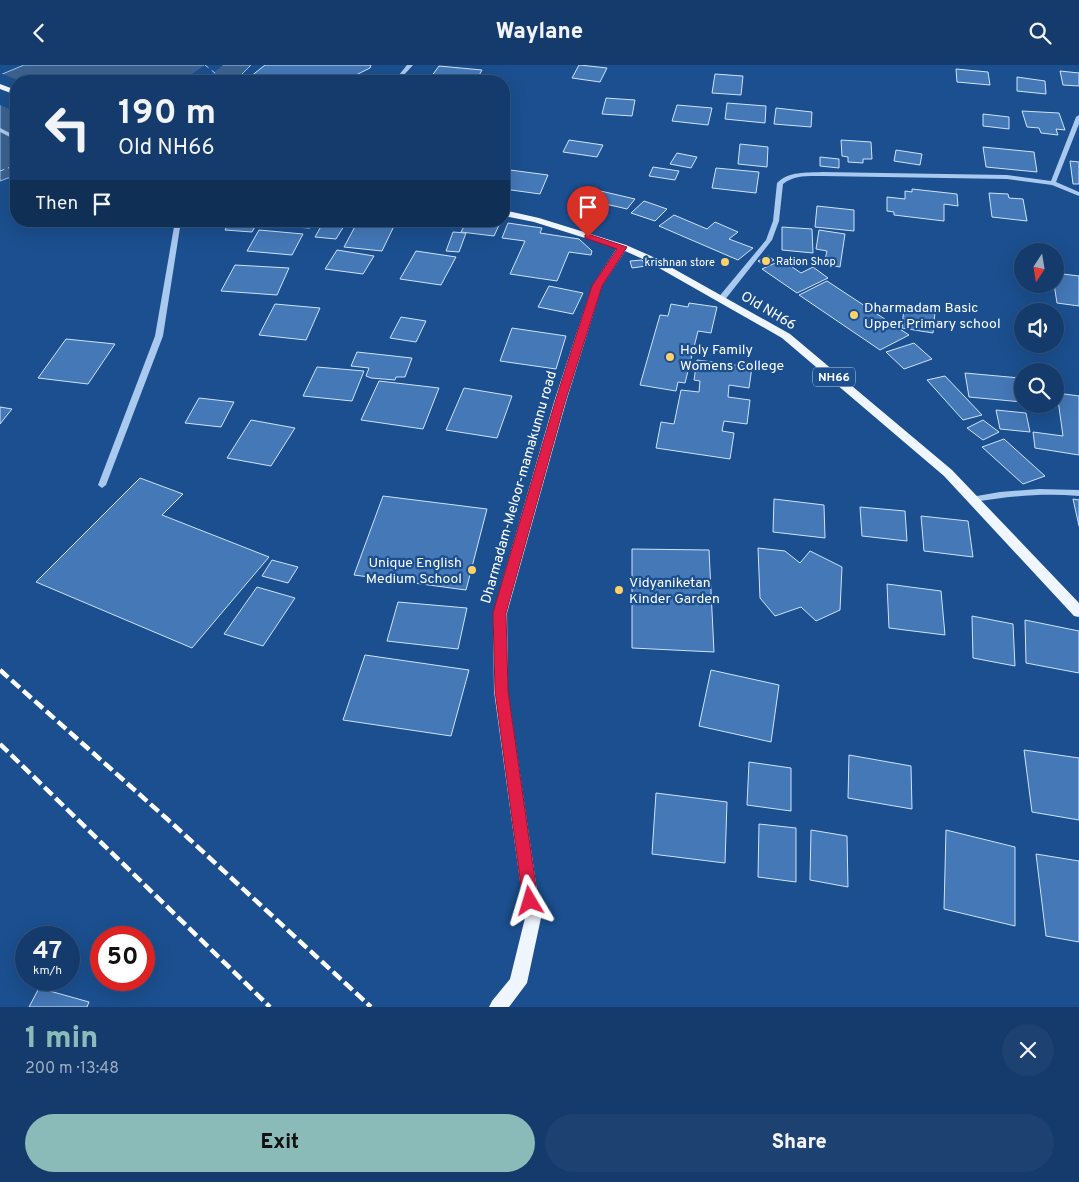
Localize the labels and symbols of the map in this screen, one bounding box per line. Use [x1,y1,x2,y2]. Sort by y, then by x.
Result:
pin [567,186,609,237]
north arrow [1014,243,1064,293]
marker: Ration Shop [760,255,772,267]
place label: Ration Shop [776,255,836,269]
place label: krishnan store [645,256,715,270]
marker: krishnan store [719,256,731,268]
street label: Old NH66 [738,288,799,334]
place label: Dharmadam Basic Upper Primary school [864,300,1001,333]
marker: Dharmadam Basic Upper Primary school [848,309,860,321]
place label: Holy Family Womens College [680,342,784,375]
marker: Holy Family Womens College [664,351,676,363]
road number: NH66 [813,367,855,387]
street label: Dharmadam-Meloor-mamakunnu road [478,369,561,606]
place label: Unique English Medium School [366,555,462,588]
marker: Unique English Medium School [466,564,478,576]
place label: Vidyaniketan Kinder Garden [629,575,720,608]
marker: Vidyaniketan Kinder Garden [613,584,625,596]
position arrow [503,874,555,926]
speed limit sign: 50 [90,926,155,991]

